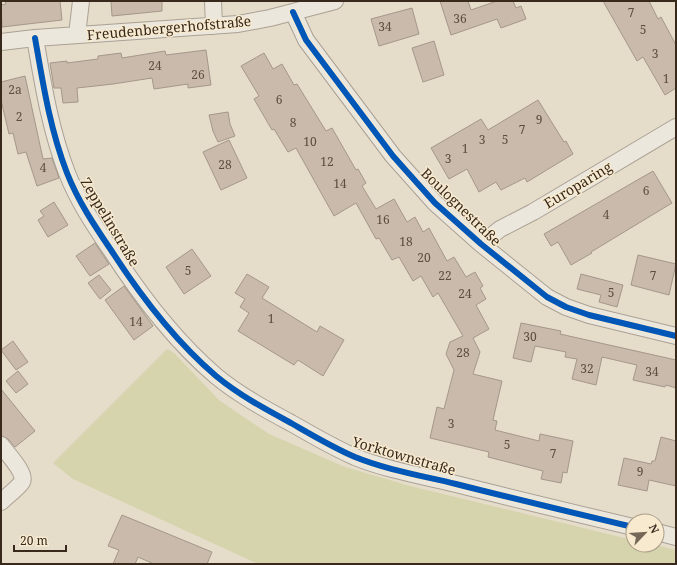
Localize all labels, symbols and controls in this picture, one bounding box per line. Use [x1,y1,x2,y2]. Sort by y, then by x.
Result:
house number: 7 [628,4,635,21]
house number: 36 [453,10,467,27]
street label: Freudenbergerhofstraße [86,11,252,44]
house number: 34 [378,18,392,35]
house number: 5 [640,21,646,38]
house number: 3 [652,45,659,62]
house number: 24 [148,57,162,74]
house number: 26 [191,66,205,83]
house number: 1 [663,70,669,87]
house number: 2a [8,81,22,98]
house number: 6 [276,91,283,108]
house number: 2 [16,108,22,125]
house number: 9 [536,111,542,128]
house number: 8 [290,114,297,131]
house number: 7 [519,121,526,138]
house number: 3 [479,131,486,148]
house number: 5 [502,131,508,148]
house number: 10 [303,133,317,150]
house number: 1 [462,140,468,157]
house number: 3 [445,150,452,167]
house number: 12 [320,153,334,170]
house number: 28 [218,156,232,173]
street label: Europaring [540,157,616,212]
house number: 4 [40,159,47,176]
street label: Boulognestraße [417,163,506,250]
street label: Zeppelinstraße [76,174,144,270]
house number: 14 [333,175,347,192]
house number: 6 [643,182,650,199]
house number: 4 [603,206,610,223]
house number: 16 [376,211,390,228]
house number: 18 [399,233,413,250]
house number: 20 [417,249,431,266]
house number: 5 [185,262,191,279]
house number: 22 [438,267,452,284]
house number: 7 [650,267,657,284]
house number: 5 [608,284,614,301]
house number: 24 [458,285,472,302]
house number: 1 [268,310,274,327]
house number: 14 [129,313,143,330]
house number: 30 [523,328,537,345]
house number: 28 [456,344,470,361]
house number: 32 [580,360,594,377]
house number: 34 [645,363,659,380]
house number: 3 [448,415,455,432]
street label: Yorktownstraße [349,431,458,479]
house number: 5 [504,436,510,453]
house number: 7 [550,445,557,462]
house number: 9 [637,463,643,480]
north arrow [625,513,665,553]
text: N [646,521,663,536]
scale bar [14,527,66,553]
text: 20 m [20,532,48,549]

